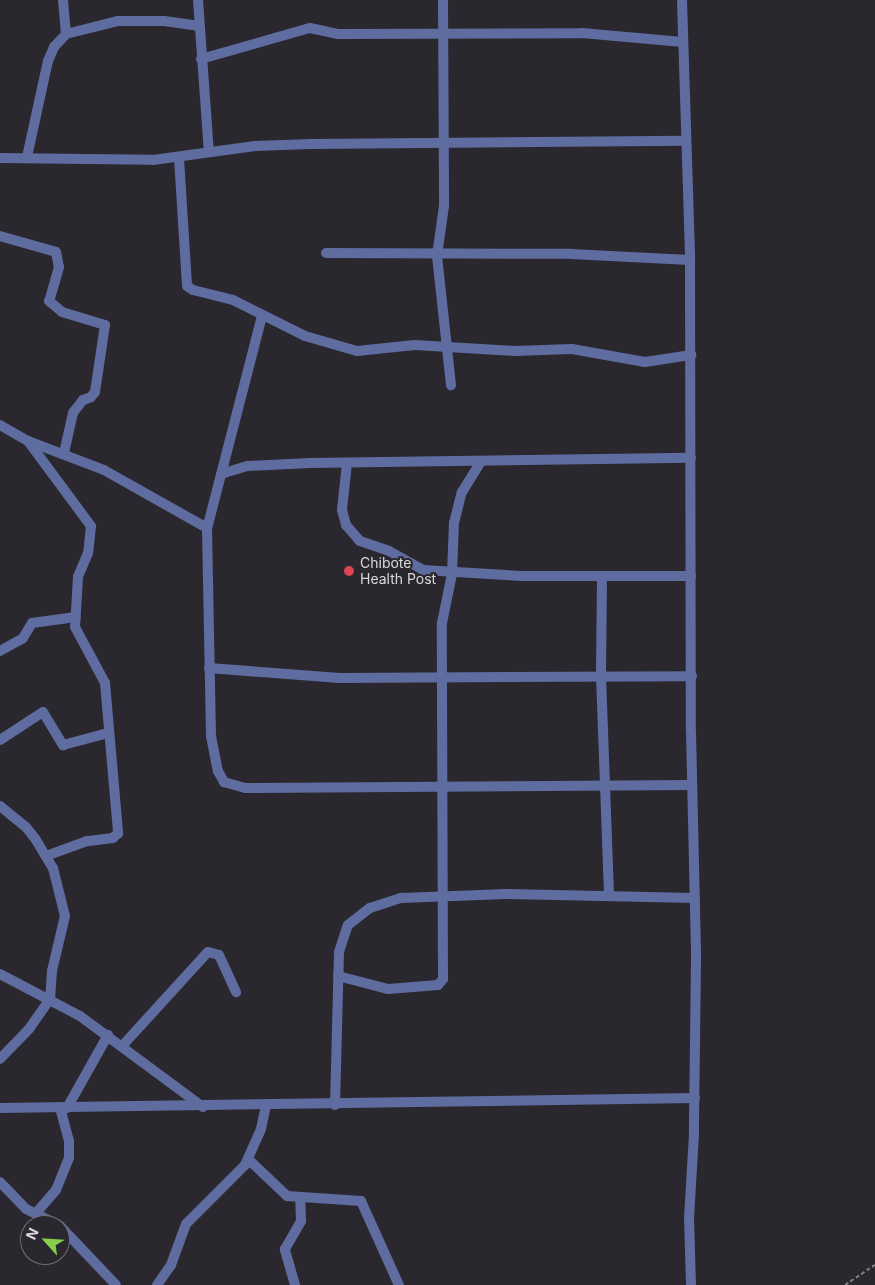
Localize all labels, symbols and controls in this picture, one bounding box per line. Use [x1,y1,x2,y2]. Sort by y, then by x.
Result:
place label: Chibote Health Post [360,555,436,588]
marker: Chibote Health Post [342,564,356,578]
north arrow [20,1215,70,1265]
text: N [22,1225,42,1242]

